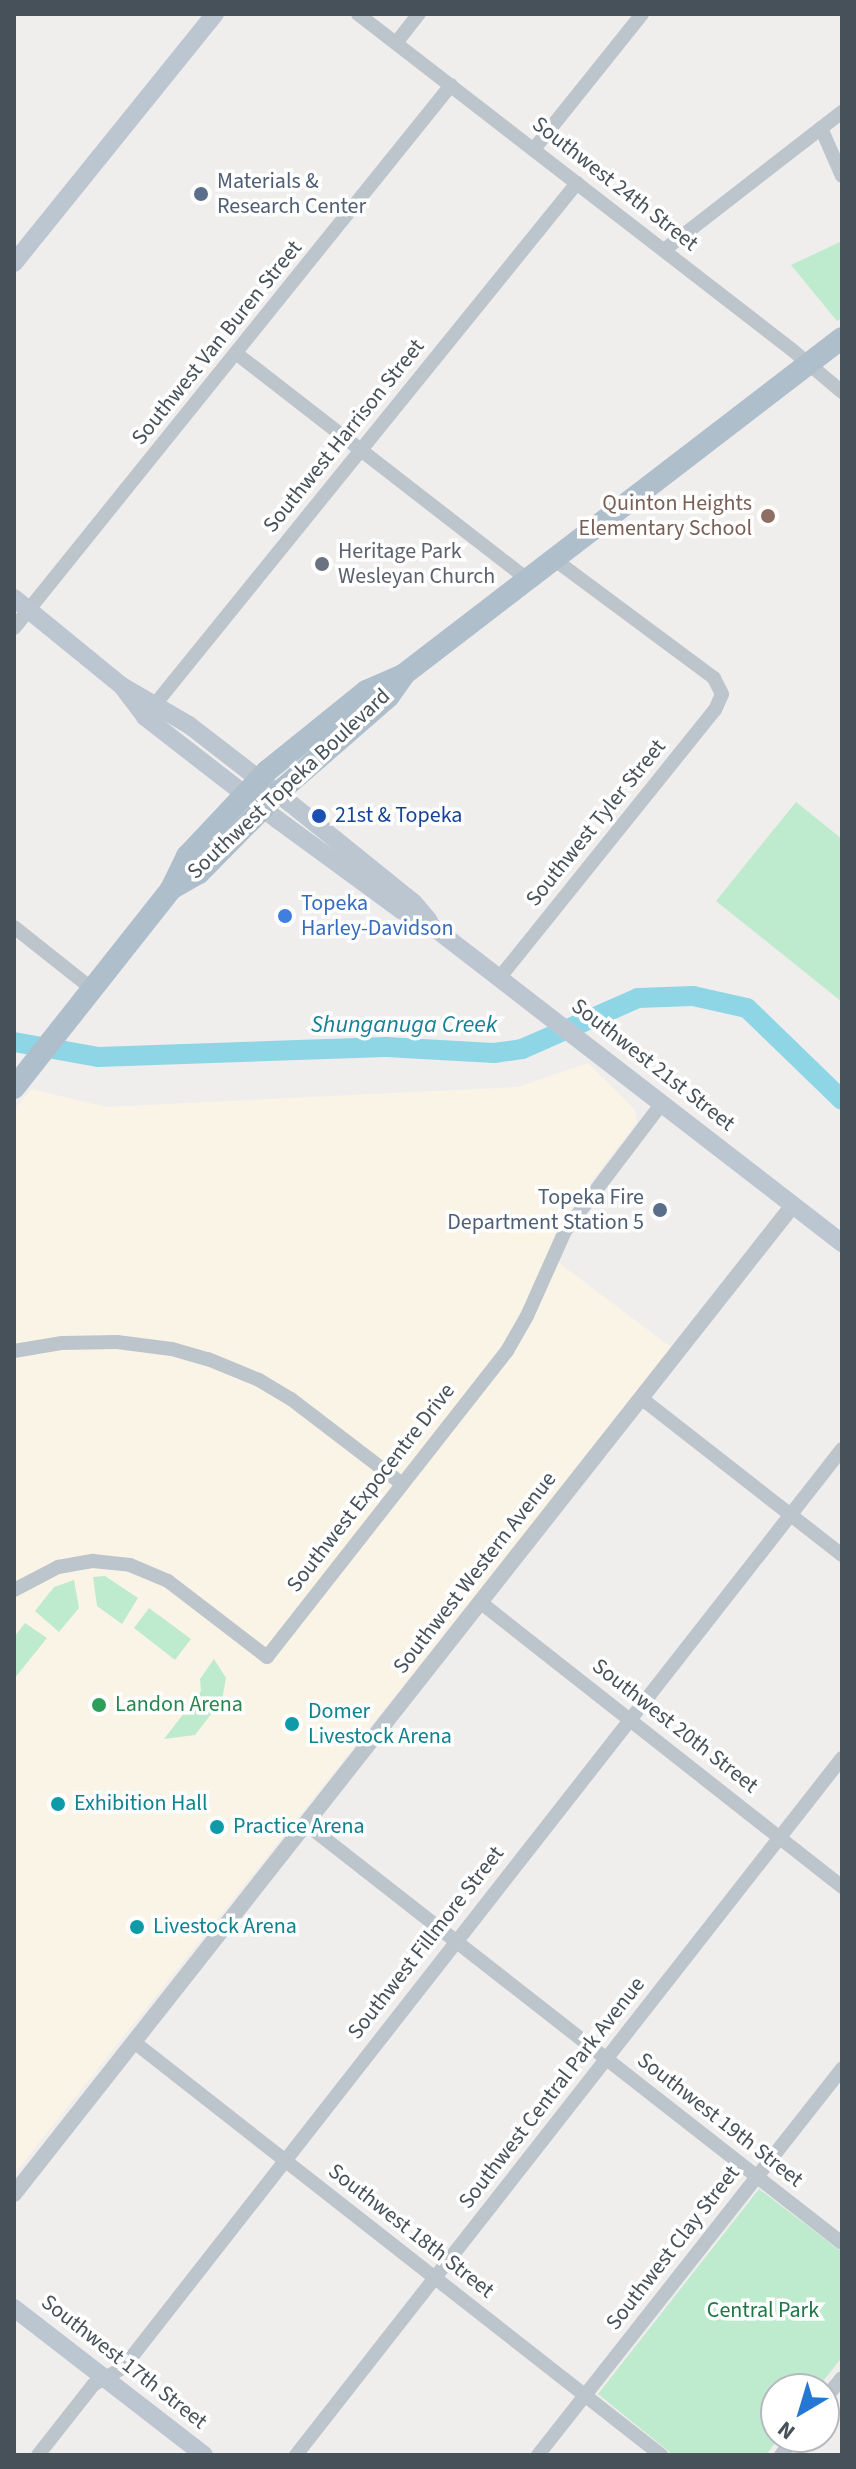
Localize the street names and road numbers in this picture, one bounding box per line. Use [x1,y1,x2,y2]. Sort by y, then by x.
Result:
street label: Southwest 24th Street [527,111,703,257]
street label: Southwest Van Buren Street [126,235,308,451]
street label: Southwest Harrison Street [258,334,430,538]
street label: Southwest Topeka Boulevard [182,683,396,885]
street label: Southwest Tyler Street [521,734,671,912]
street label: Southwest 21st Street [566,993,740,1137]
street label: Southwest Expocentre Drive [281,1378,461,1598]
street label: Southwest Western Avenue [388,1467,562,1679]
street label: Southwest 20th Street [587,1653,763,1799]
street label: Southwest Fillmore Street [342,1841,510,2045]
street label: Southwest Central Park Avenue [453,1972,651,2214]
street label: Southwest 19th Street [632,2047,808,2193]
street label: Southwest 18th Street [323,2158,499,2304]
street label: Southwest Clay Street [601,2161,745,2335]
street label: Southwest 17th Street [36,2289,212,2435]

